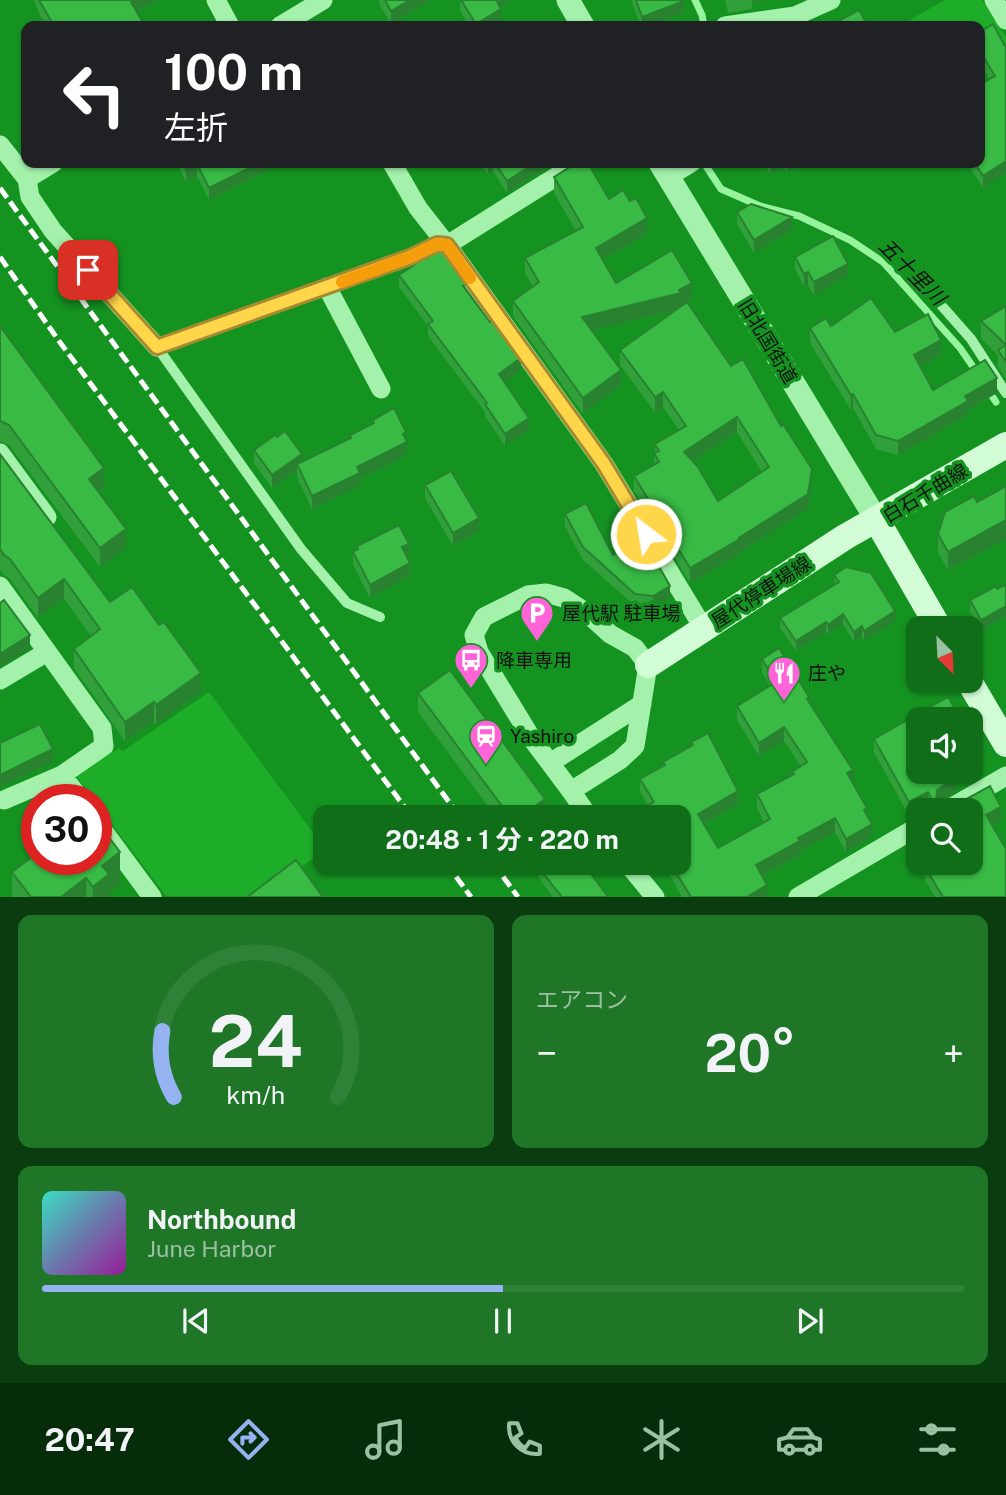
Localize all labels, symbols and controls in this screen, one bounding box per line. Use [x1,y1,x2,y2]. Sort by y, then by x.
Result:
text: 100 m [164,43,303,101]
icon: left [49,49,140,140]
text: 左折 [164,109,228,146]
water label: 五十里川 [874,233,952,312]
pin [58,240,118,300]
icon: arrive [69,251,107,289]
street label: 旧北国街道 [734,295,802,387]
street label: 白石千曲線 [879,459,971,527]
position arrow [609,497,683,571]
street label: 屋代停車場線 [707,552,815,632]
parking icon: 屋代駅 駐車場 [518,594,556,643]
place label: 屋代駅 駐車場 [562,602,681,624]
north arrow [906,616,984,693]
map controls [906,616,983,875]
bus stop icon: 降車専用 [452,641,490,690]
place label: 降車専用 [496,649,572,671]
restaurant icon: 庄や [765,654,803,703]
place label: 庄や [808,662,846,684]
button: sound [906,707,983,784]
station icon: Yashiro [467,717,505,766]
place label: Yashiro [510,725,574,747]
speed limit sign: 30 [21,784,112,875]
button: search [906,798,983,875]
text: 20:48 · 1 分 · 220 m [385,824,619,855]
text: エアコン [536,986,628,1013]
text: 24 [209,999,303,1084]
text: 20° [704,1023,796,1084]
text: − [536,1031,557,1076]
text: + [943,1031,964,1076]
text: km/h [227,1080,285,1110]
text: Northbound [147,1204,296,1235]
text: June Harbor [147,1235,276,1262]
icon: previous [177,1302,215,1340]
icon: pause [484,1302,522,1340]
icon: next [791,1302,829,1340]
icon: directions [224,1415,273,1464]
icon: music [361,1415,410,1464]
icon: phone [499,1415,548,1464]
icon: climate [637,1415,686,1464]
icon: car [775,1415,824,1464]
icon: filters [913,1415,962,1464]
text: 20:47 [44,1421,135,1458]

